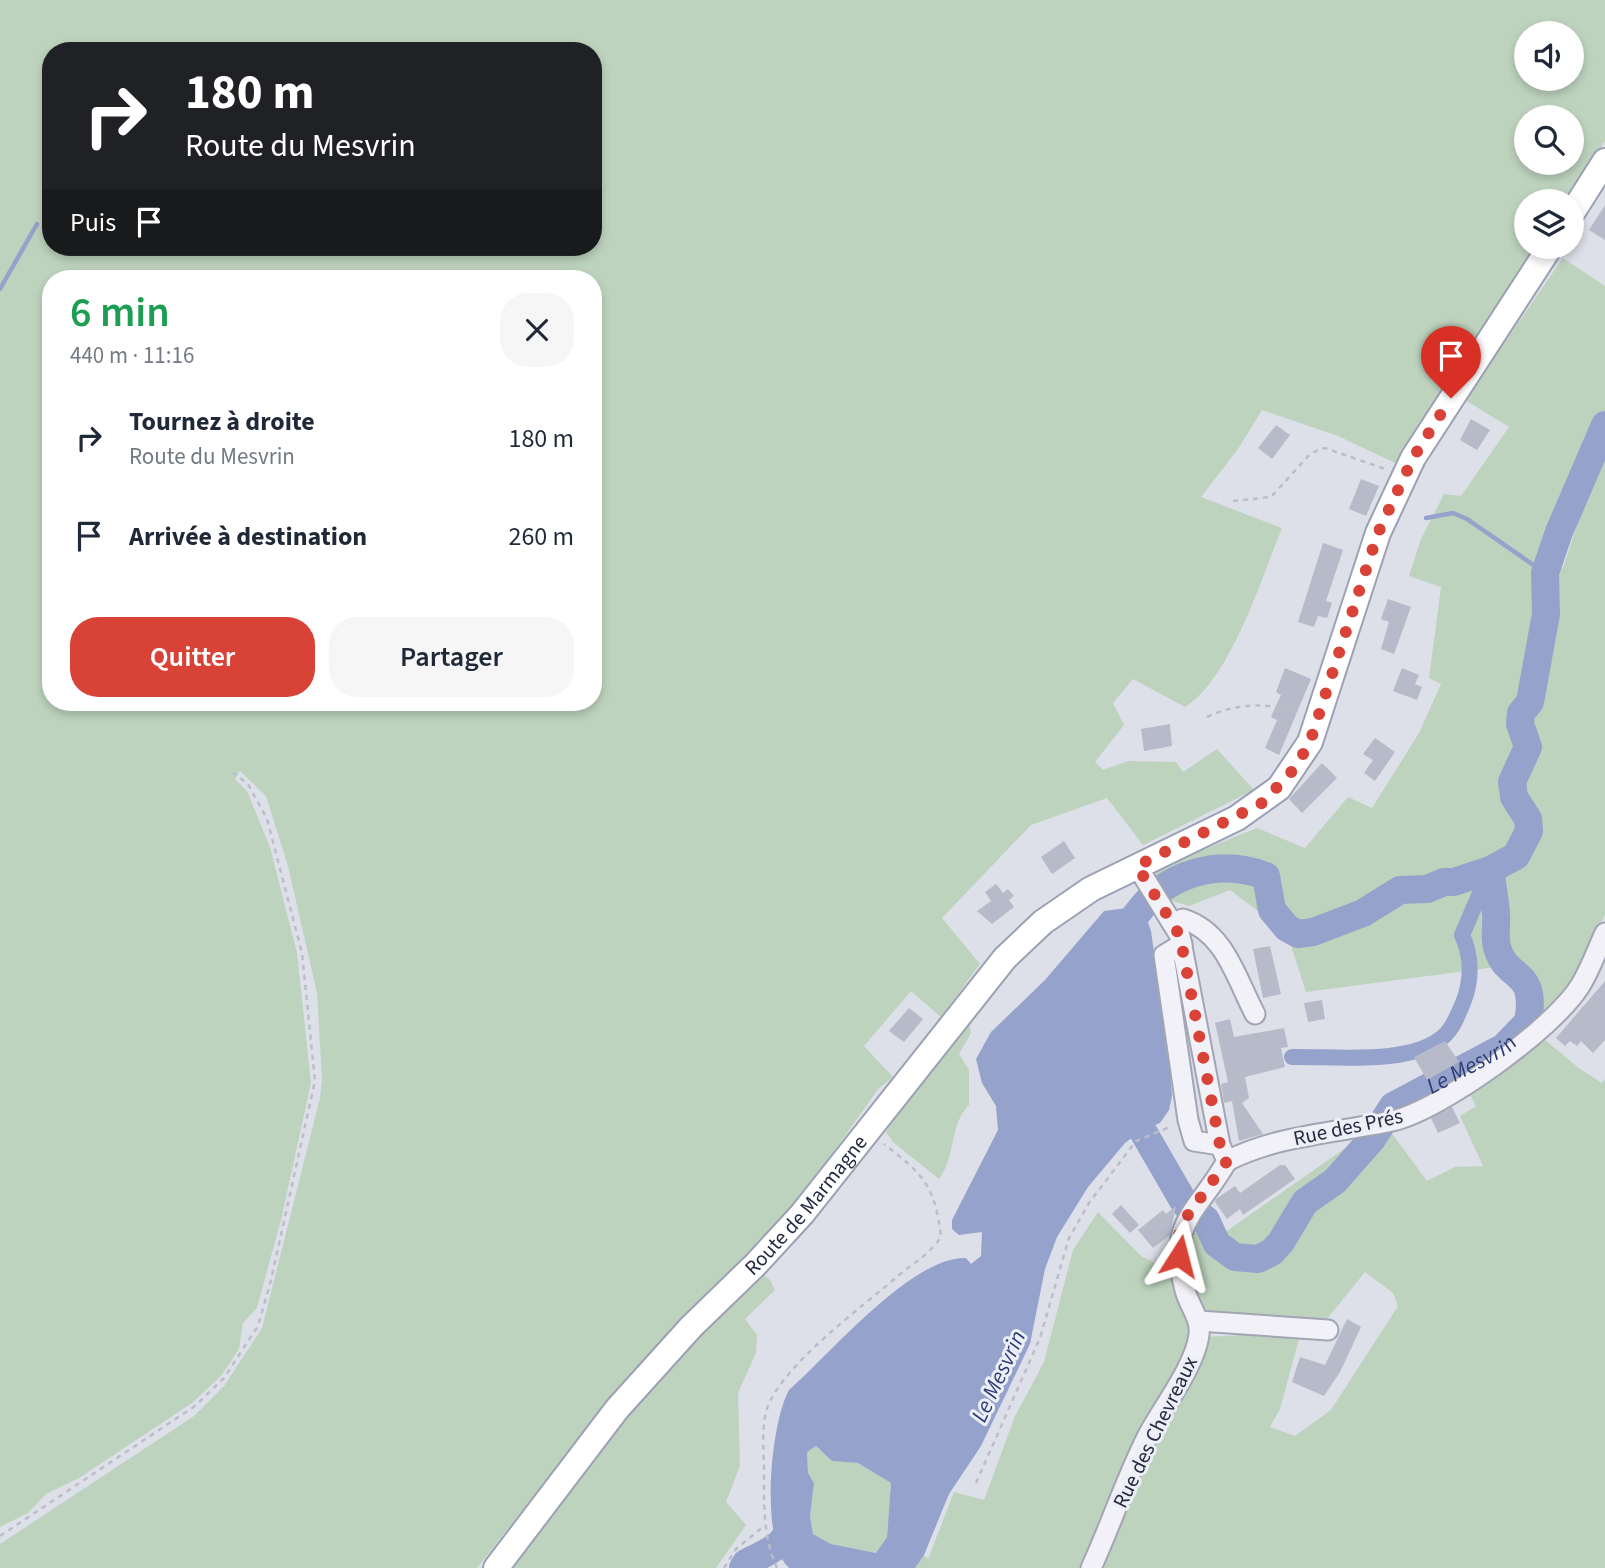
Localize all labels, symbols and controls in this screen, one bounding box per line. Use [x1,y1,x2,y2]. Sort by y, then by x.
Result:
map controls [1514,21,1584,259]
button: sound [1514,21,1584,91]
text: 180 m [185,58,314,128]
icon: right [70,70,161,161]
button: search [1514,105,1584,175]
text: Route du Mesvrin [185,123,416,169]
button: layers [1514,189,1584,259]
icon: arrive [130,203,168,241]
text: Puis [70,204,116,241]
text: 6 min [70,283,170,343]
button: close [500,293,574,367]
pin [1421,326,1481,398]
icon: arrive [1432,337,1470,375]
text: 440 m · 11:16 [70,339,194,372]
text: Tournez à droite [129,403,315,440]
icon: right [70,419,108,457]
text: 180 m [508,420,574,457]
text: Route du Mesvrin [129,440,295,473]
icon: arrive [70,517,108,555]
text: Arrivée à destination [129,518,367,555]
text: 260 m [508,518,574,555]
button: Quitter [70,617,315,697]
button: Partager [329,617,574,697]
water label: Le Mesvrin [1420,1027,1525,1102]
street label: Rue des Prés [1290,1101,1406,1153]
street label: Route de Marmagne [738,1128,874,1282]
position arrow [1142,1219,1216,1293]
water label: Le Mesvrin [963,1325,1034,1428]
street label: Rue des Chevreaux [1105,1351,1205,1513]

